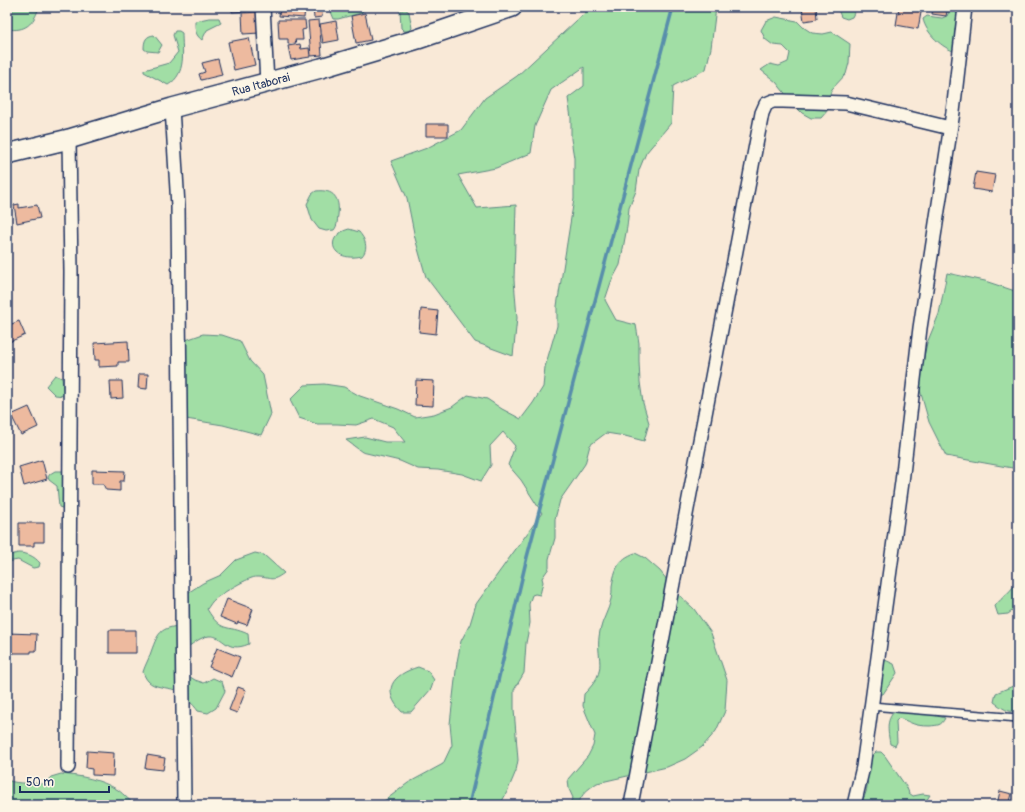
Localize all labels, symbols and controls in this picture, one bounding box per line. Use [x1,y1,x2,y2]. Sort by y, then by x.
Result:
street label: Rua Itaborai [230,70,292,100]
scale bar [20,768,109,794]
text: 50 m [26,775,54,790]

